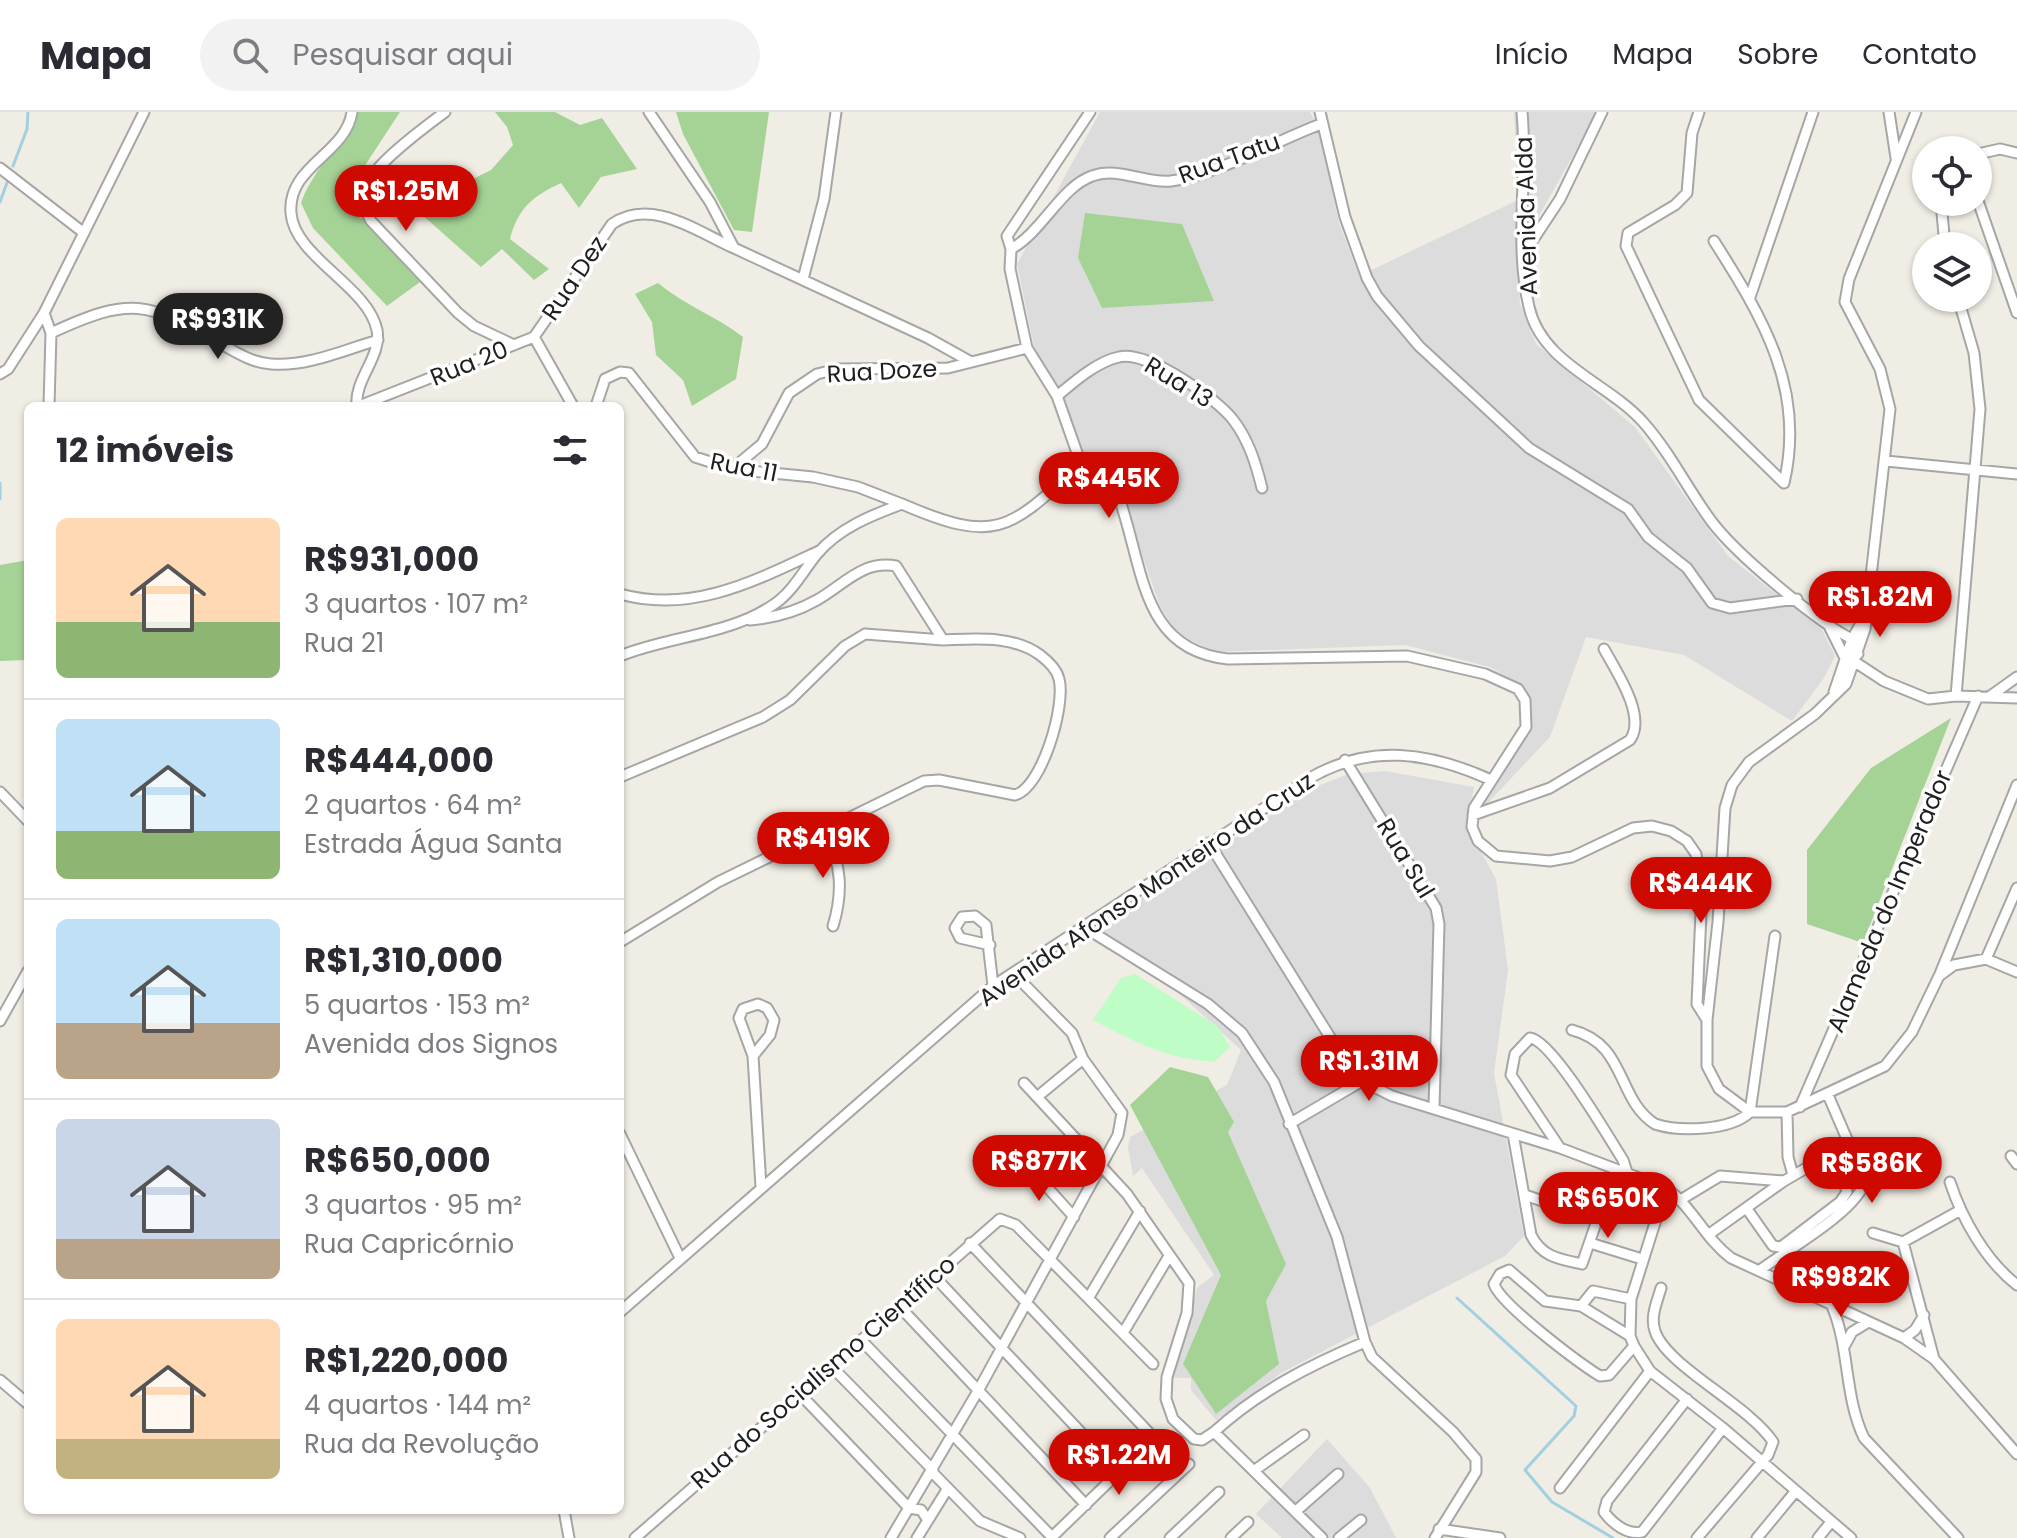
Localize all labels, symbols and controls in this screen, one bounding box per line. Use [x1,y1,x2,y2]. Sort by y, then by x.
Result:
search box [200,19,760,91]
text: Mapa [40,29,152,82]
icon: search [228,33,272,77]
text: Pesquisar aqui [292,33,513,76]
text: Início [1495,35,1568,74]
text: Mapa [1612,35,1693,74]
text: Sobre [1737,35,1818,74]
text: Contato [1862,35,1977,74]
street label: Rua Tatu [1174,124,1284,192]
street label: Avenida Alda [1507,136,1545,296]
map controls [1912,136,1992,312]
button: locate [1912,136,1992,216]
pin: R$1.25M [332,165,480,233]
text: R$1.25M [353,173,459,209]
street label: Rua Dez [534,229,614,327]
button: layers [1912,232,1992,312]
pin: R$931K [153,293,283,361]
text: R$931K [171,301,265,337]
street label: Rua 20 [425,332,513,394]
street label: Rua 13 [1139,349,1219,415]
street label: Rua Doze [826,352,938,390]
text: 12 imóveis [56,426,234,474]
icon: filters [548,428,592,472]
street label: Rua 11 [707,444,781,490]
pin: R$445K [1044,452,1174,520]
text: R$445K [1057,460,1161,496]
text: R$931,000 [304,535,479,583]
icon: home [120,550,216,646]
pin: R$1.82M [1806,571,1954,639]
text: R$1.82M [1827,579,1933,615]
text: 3 quartos · 107 m² [304,586,528,622]
text: Rua 21 [304,625,384,661]
text: R$444,000 [304,736,494,784]
icon: home [120,751,216,847]
street label: Avenida Afonso Monteiro da Cruz [972,764,1320,1014]
street label: Alameda do Imperador [1819,765,1959,1037]
text: 2 quartos · 64 m² [304,787,522,823]
pin: R$419K [758,812,888,880]
street label: Rua Sul [1369,812,1443,904]
text: R$419K [775,820,871,856]
text: Estrada Água Santa [304,826,563,862]
pin: R$444K [1636,857,1766,925]
text: R$444K [1649,865,1754,901]
text: R$1,310,000 [304,936,503,984]
icon: home [120,951,216,1047]
text: 5 quartos · 153 m² [304,987,530,1023]
text: Avenida dos Signos [304,1026,558,1062]
pin: R$1.31M [1295,1035,1443,1103]
text: R$1.31M [1319,1043,1419,1079]
pin: R$877K [974,1135,1104,1203]
text: R$650,000 [304,1136,491,1184]
pin: R$586K [1807,1137,1937,1205]
text: R$877K [991,1143,1087,1179]
text: R$586K [1821,1145,1923,1181]
icon: home [120,1151,216,1247]
pin: R$650K [1543,1172,1673,1240]
text: R$650K [1557,1180,1659,1216]
text: 3 quartos · 95 m² [304,1187,522,1223]
text: Rua Capricórnio [304,1226,514,1262]
street label: Rua do Socialismo Científico [684,1248,962,1496]
pin: R$982K [1776,1251,1906,1319]
text: R$982K [1791,1259,1891,1295]
text: R$1,220,000 [304,1336,508,1384]
icon: home [120,1351,216,1447]
text: 4 quartos · 144 m² [304,1387,531,1423]
text: Rua da Revolução [304,1426,539,1462]
pin: R$1.22M [1045,1429,1193,1497]
text: R$1.22M [1067,1437,1171,1473]

